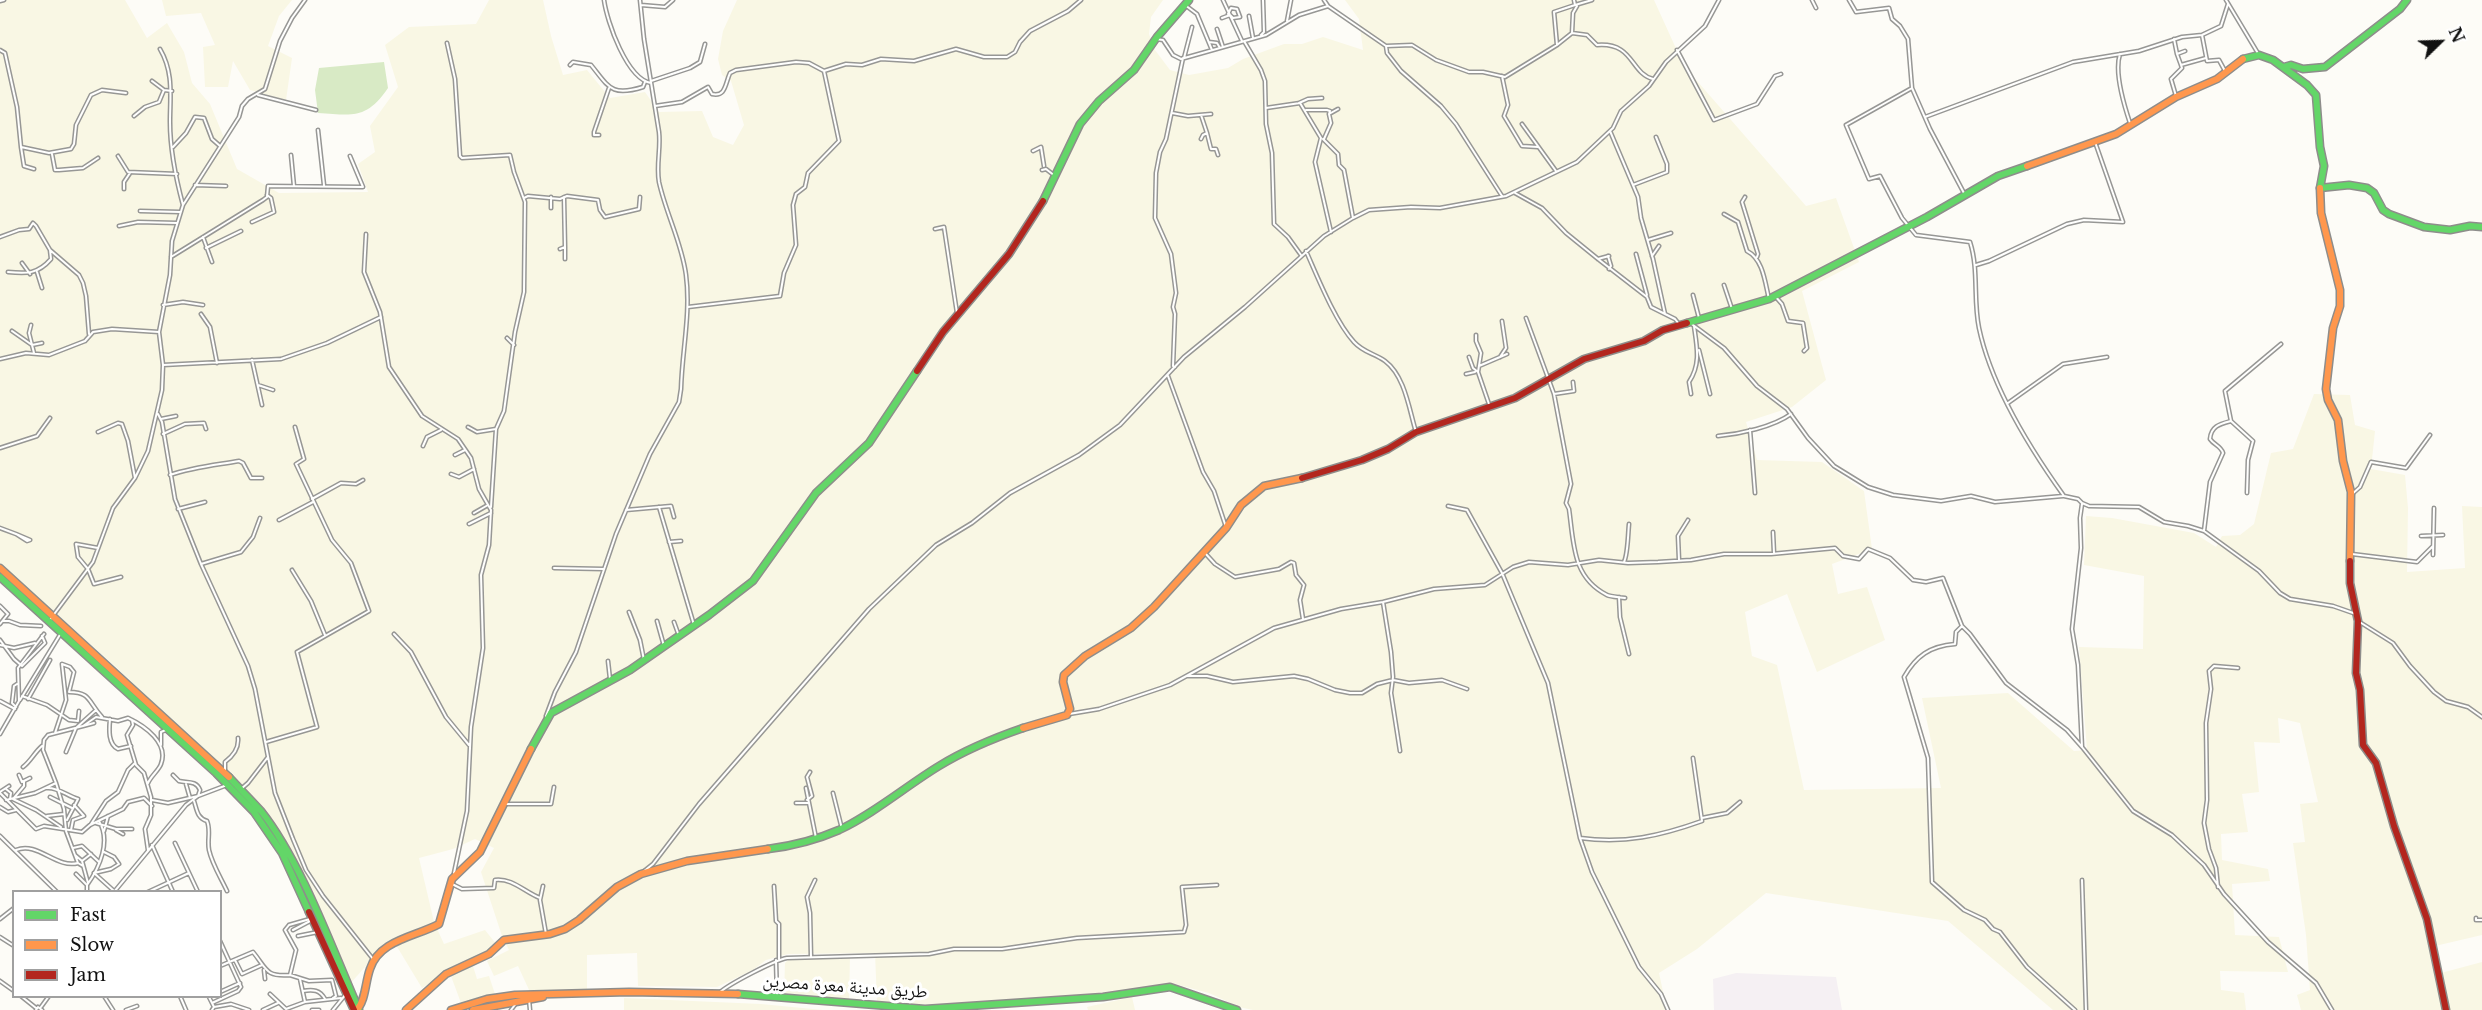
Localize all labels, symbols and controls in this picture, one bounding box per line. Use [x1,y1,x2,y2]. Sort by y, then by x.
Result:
north arrow [2410,12,2470,72]
text: N [2444,24,2469,46]
legend [12,890,222,998]
text: Fast [70,904,106,926]
text: Slow [70,934,114,956]
text: Jam [70,964,106,986]
street label: طريق مدينة معرة مصرين [762,970,928,1004]

